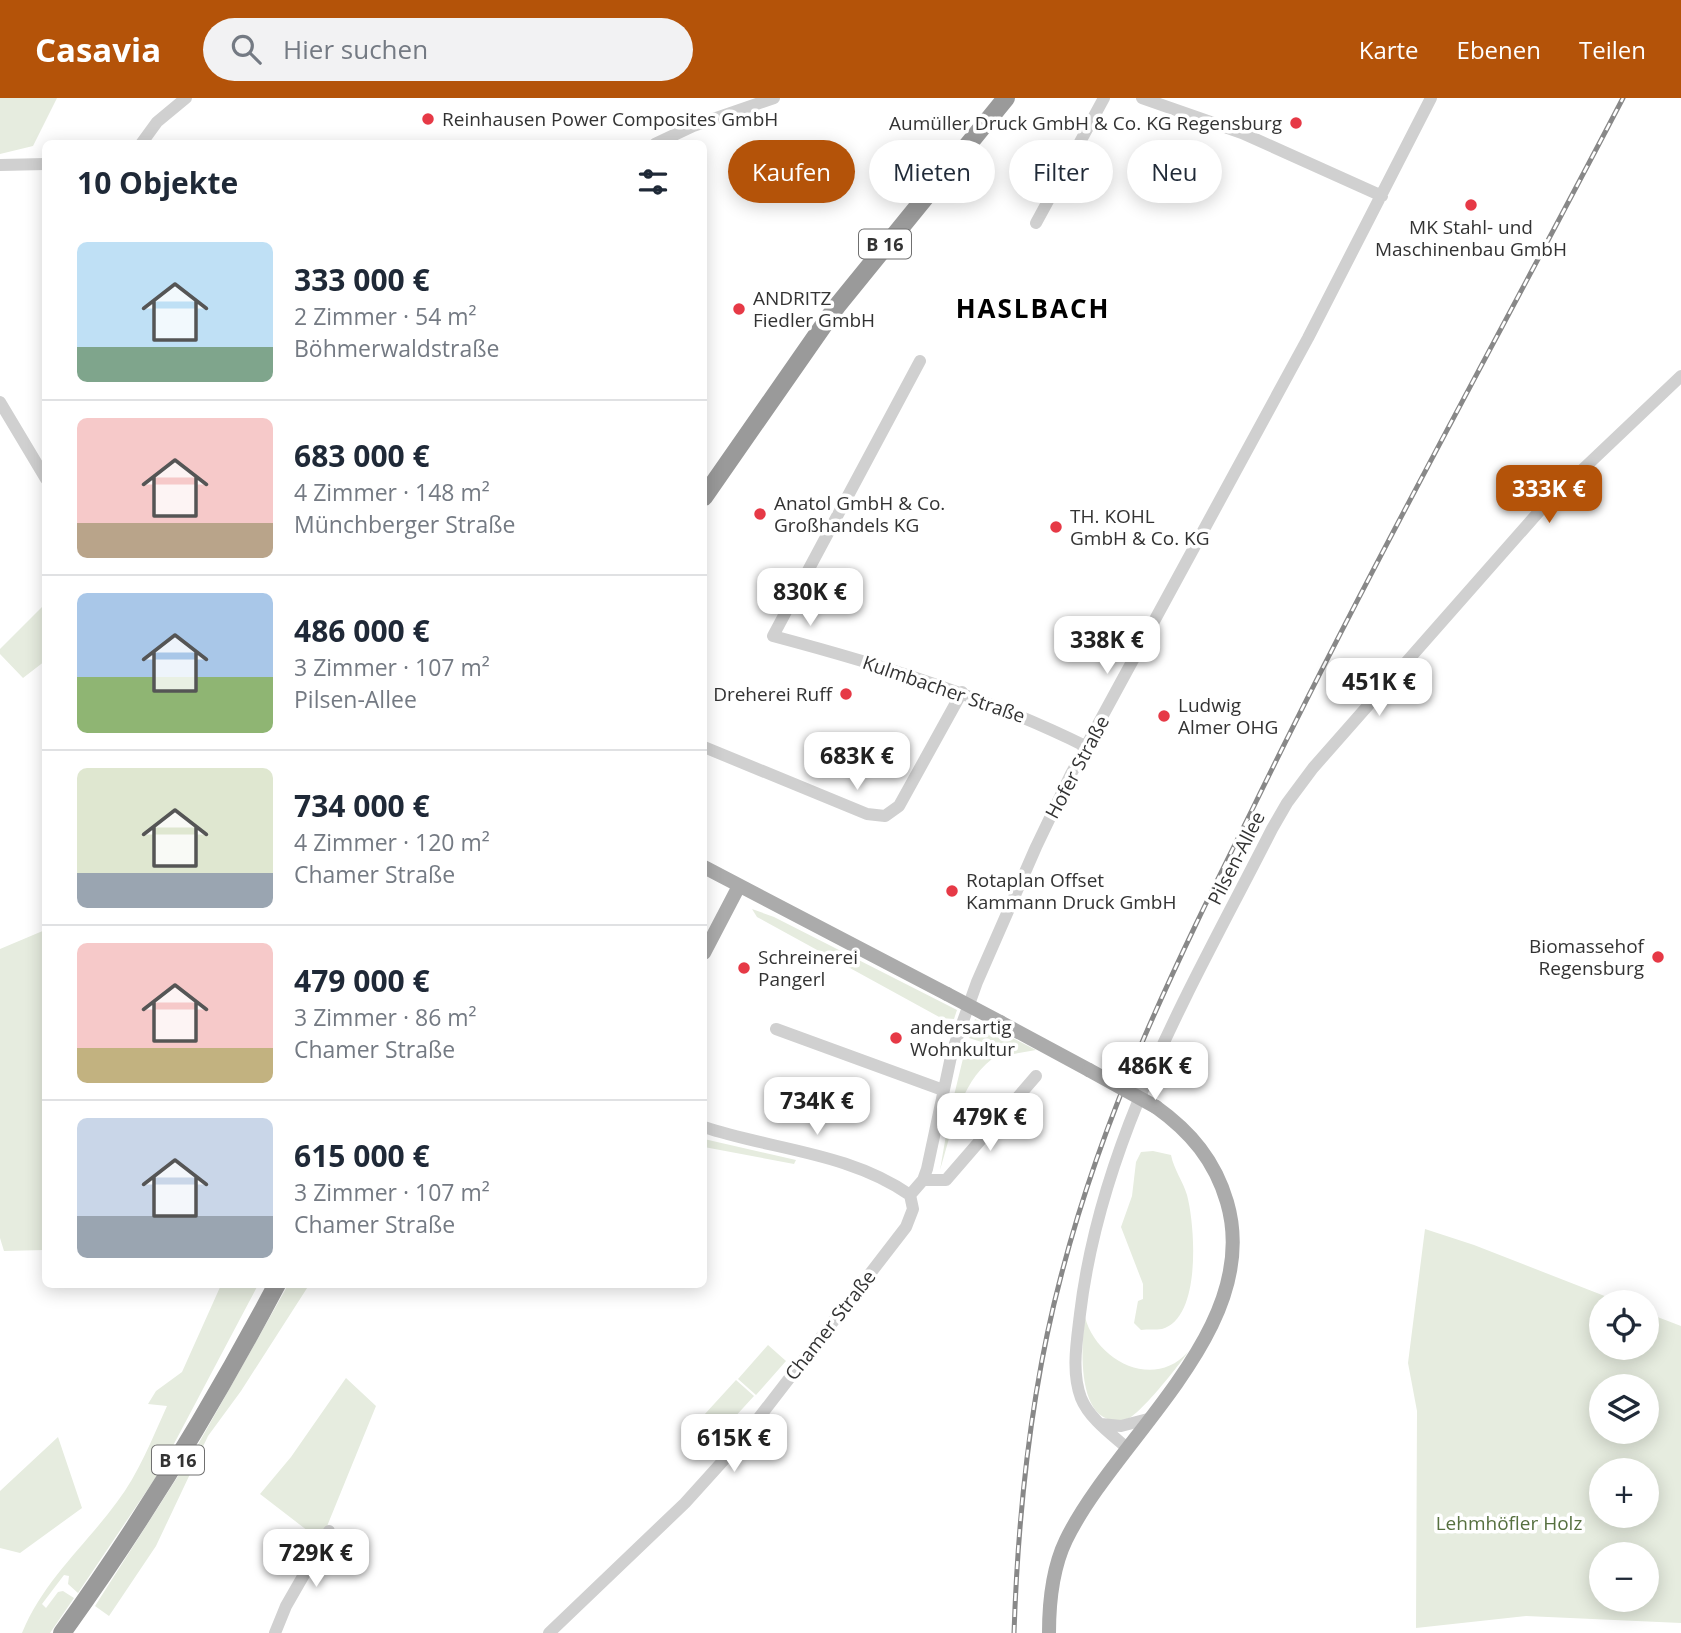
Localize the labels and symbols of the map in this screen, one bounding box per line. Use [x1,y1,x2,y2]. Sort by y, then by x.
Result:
place label: Reinhausen Power Composites GmbH [442,106,778,132]
place label: Aumüller Druck GmbH & Co. KG Regensburg [889,110,1282,136]
marker: Reinhausen Power Composites GmbH [420,111,436,127]
marker: Aumüller Druck GmbH & Co. KG Regensburg [1288,115,1304,131]
marker: MK Stahl- und Maschinenbau GmbH [1463,197,1479,213]
place label: MK Stahl- und Maschinenbau GmbH [1375,214,1567,262]
road number: B 16 [859,230,911,258]
place label: ANDRITZ Fiedler GmbH [753,285,875,333]
district label: HASLBACH [956,290,1110,326]
marker: ANDRITZ Fiedler GmbH [731,301,747,317]
pin: 333K € [1492,466,1606,525]
place label: Anatol GmbH & Co. Großhandels KG [774,490,945,538]
place label: TH. KOHL GmbH & Co. KG [1070,503,1210,551]
marker: Anatol GmbH & Co. Großhandels KG [752,506,768,522]
marker: TH. KOHL GmbH & Co. KG [1048,519,1064,535]
pin: 830K € [753,568,867,628]
pin: 338K € [1050,616,1164,676]
street label: Kulmbacher Straße [859,649,1029,729]
pin: 451K € [1322,658,1436,718]
place label: Dreherei Ruff [713,681,833,707]
marker: Dreherei Ruff [838,686,854,702]
place label: Ludwig Almer OHG [1178,692,1278,740]
marker: Ludwig Almer OHG [1156,708,1172,724]
street label: Hofer Straße [1039,711,1115,823]
pin: 683K € [800,732,914,792]
street label: Pilsen-Allee [1201,807,1271,909]
place label: Rotaplan Offset Kammann Druck GmbH [966,867,1176,915]
marker: Rotaplan Offset Kammann Druck GmbH [944,883,960,899]
place label: Biomassehof Regensburg [1529,933,1646,981]
place label: Schreinerei Pangerl [758,944,858,992]
marker: Biomassehof Regensburg [1650,949,1666,965]
marker: Schreinerei Pangerl [736,960,752,976]
place label: andersartig Wohnkultur [910,1014,1015,1062]
marker: andersartig Wohnkultur [888,1030,904,1046]
pin: 486K € [1098,1042,1212,1102]
pin: 734K € [760,1077,874,1137]
pin: 479K € [933,1094,1047,1153]
street label: Chamer Straße [779,1265,881,1385]
pin: 615K € [677,1414,791,1474]
road number: B 16 [152,1446,204,1475]
park label: Lehmhöfler Holz [1436,1510,1582,1536]
pin: 729K € [259,1530,373,1589]

